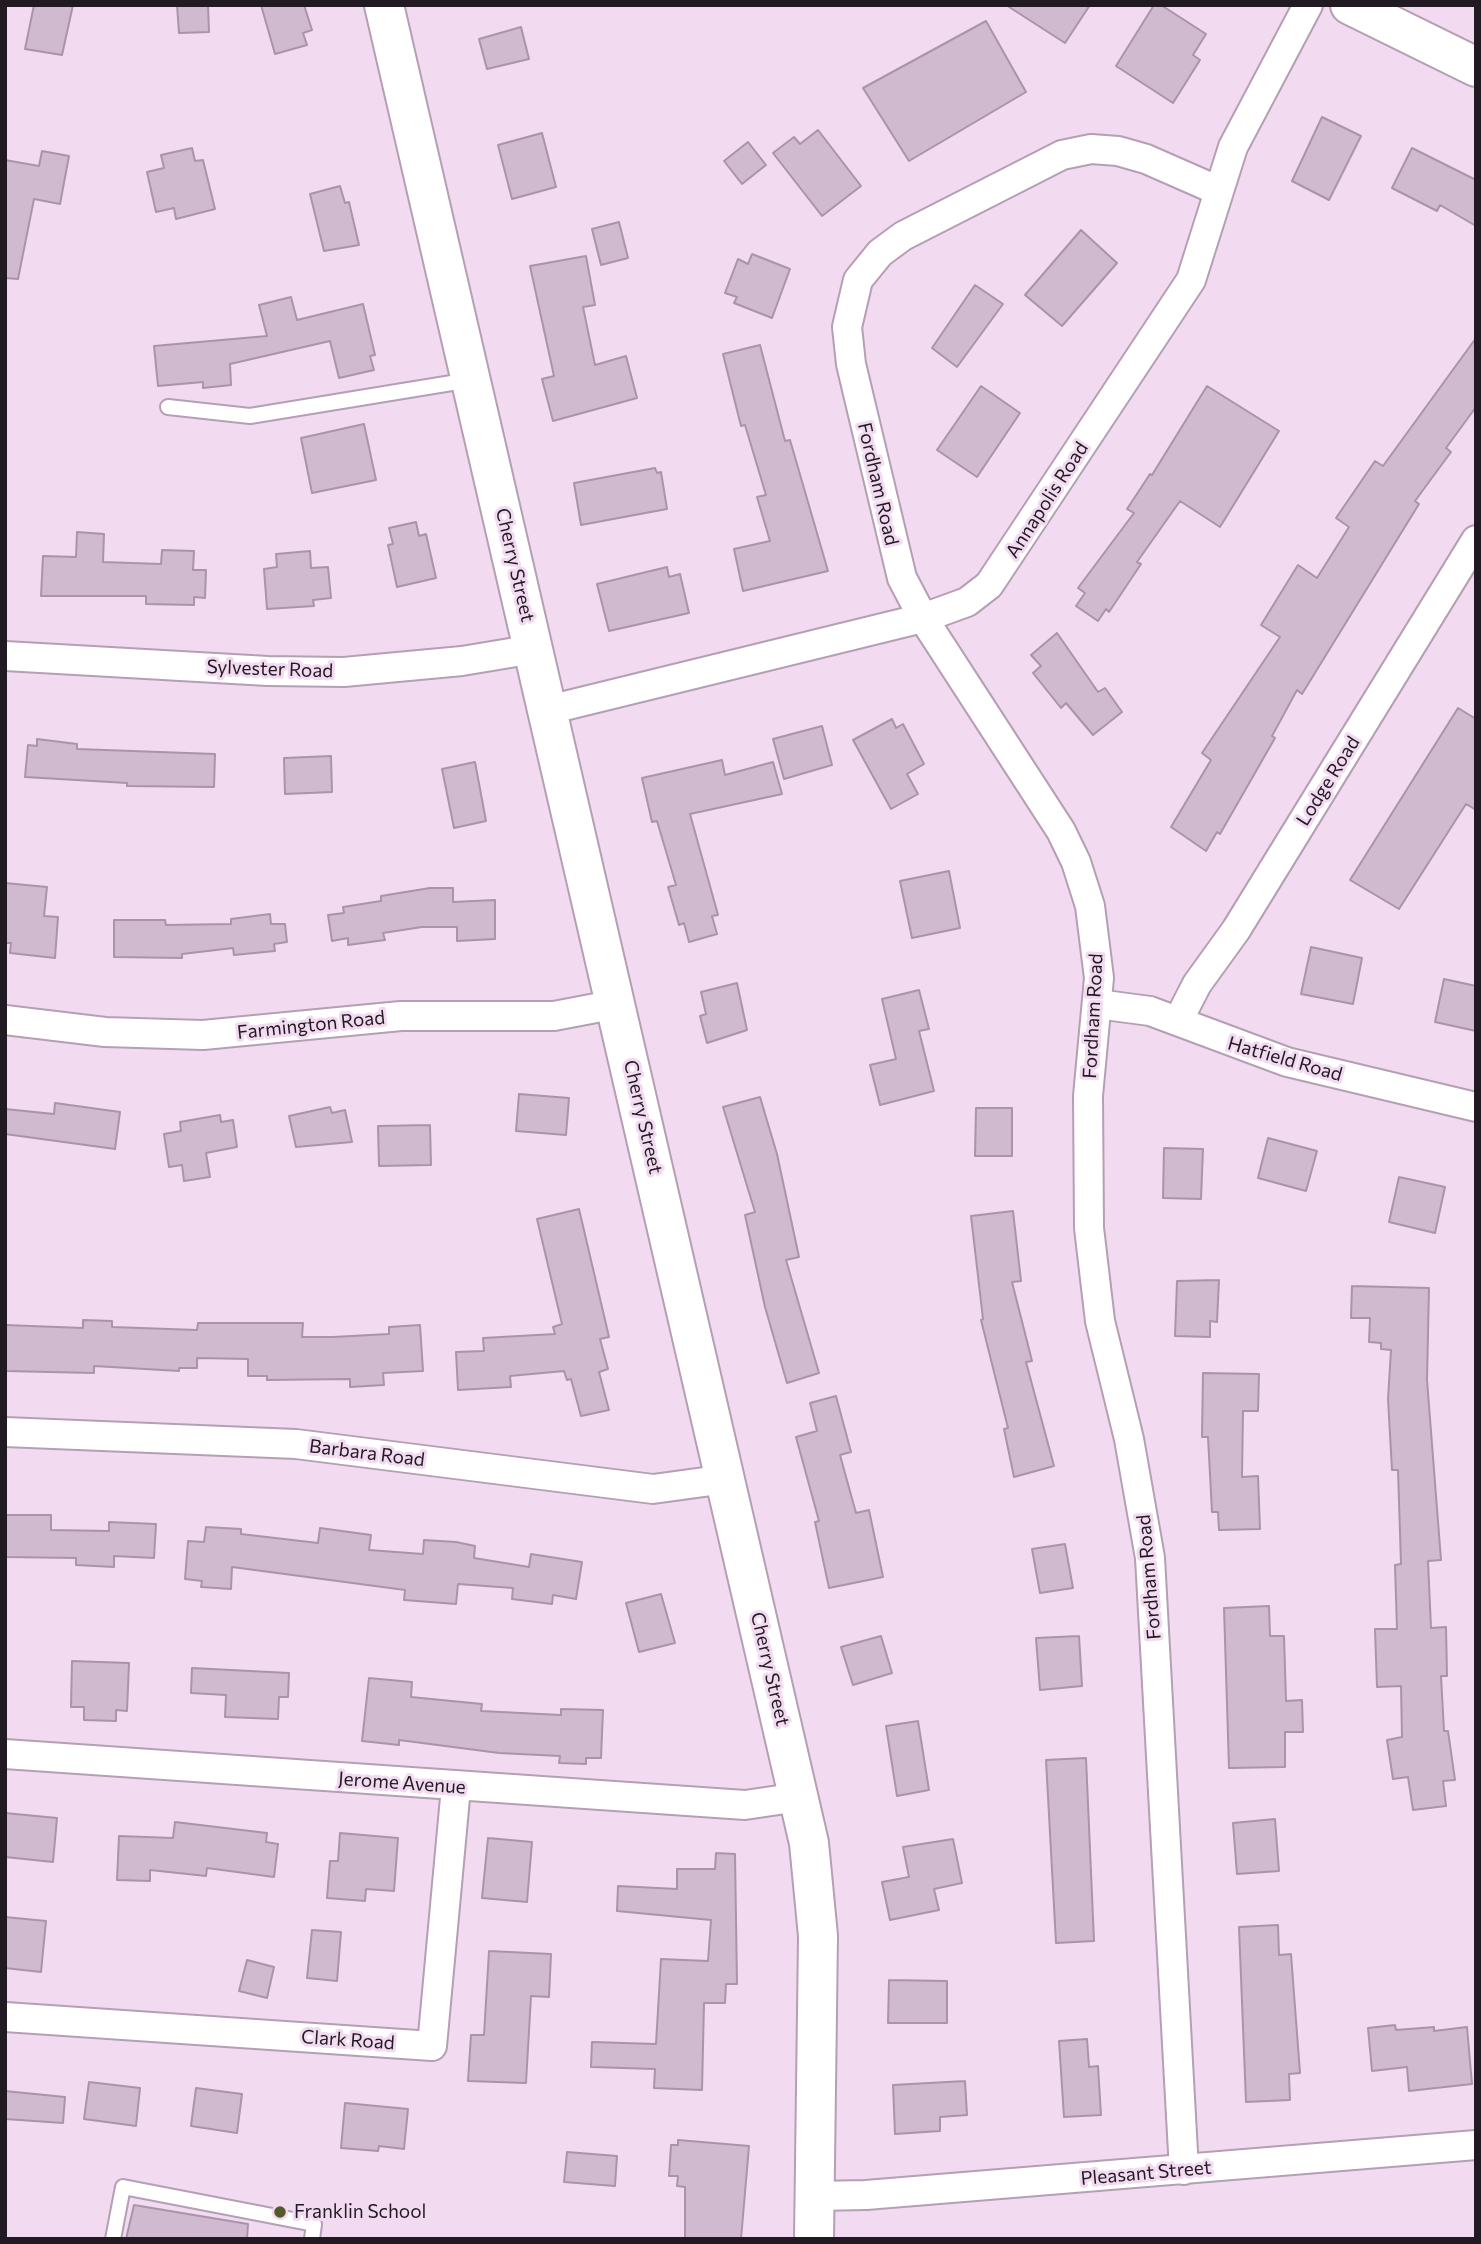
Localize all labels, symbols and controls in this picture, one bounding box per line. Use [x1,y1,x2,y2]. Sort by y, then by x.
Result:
street label: Fordham Road [853,420,903,548]
street label: Annapolis Road [1001,438,1093,562]
street label: Cherry Street [491,506,539,624]
street label: Sylvester Road [206,655,334,683]
street label: Lodge Road [1291,732,1365,830]
street label: Fordham Road [1078,953,1108,1079]
street label: Farmington Road [236,1006,386,1044]
street label: Hatfield Road [1225,1032,1345,1086]
street label: Cherry Street [619,1058,667,1176]
street label: Barbara Road [308,1435,426,1471]
street label: Fordham Road [1132,1514,1166,1640]
street label: Cherry Street [746,1610,794,1728]
street label: Jerome Avenue [337,1767,467,1799]
street label: Clark Road [300,2025,396,2055]
street label: Pleasant Street [1080,2156,1212,2190]
place label: Franklin School [294,2201,426,2223]
marker: Franklin School [272,2204,288,2220]

